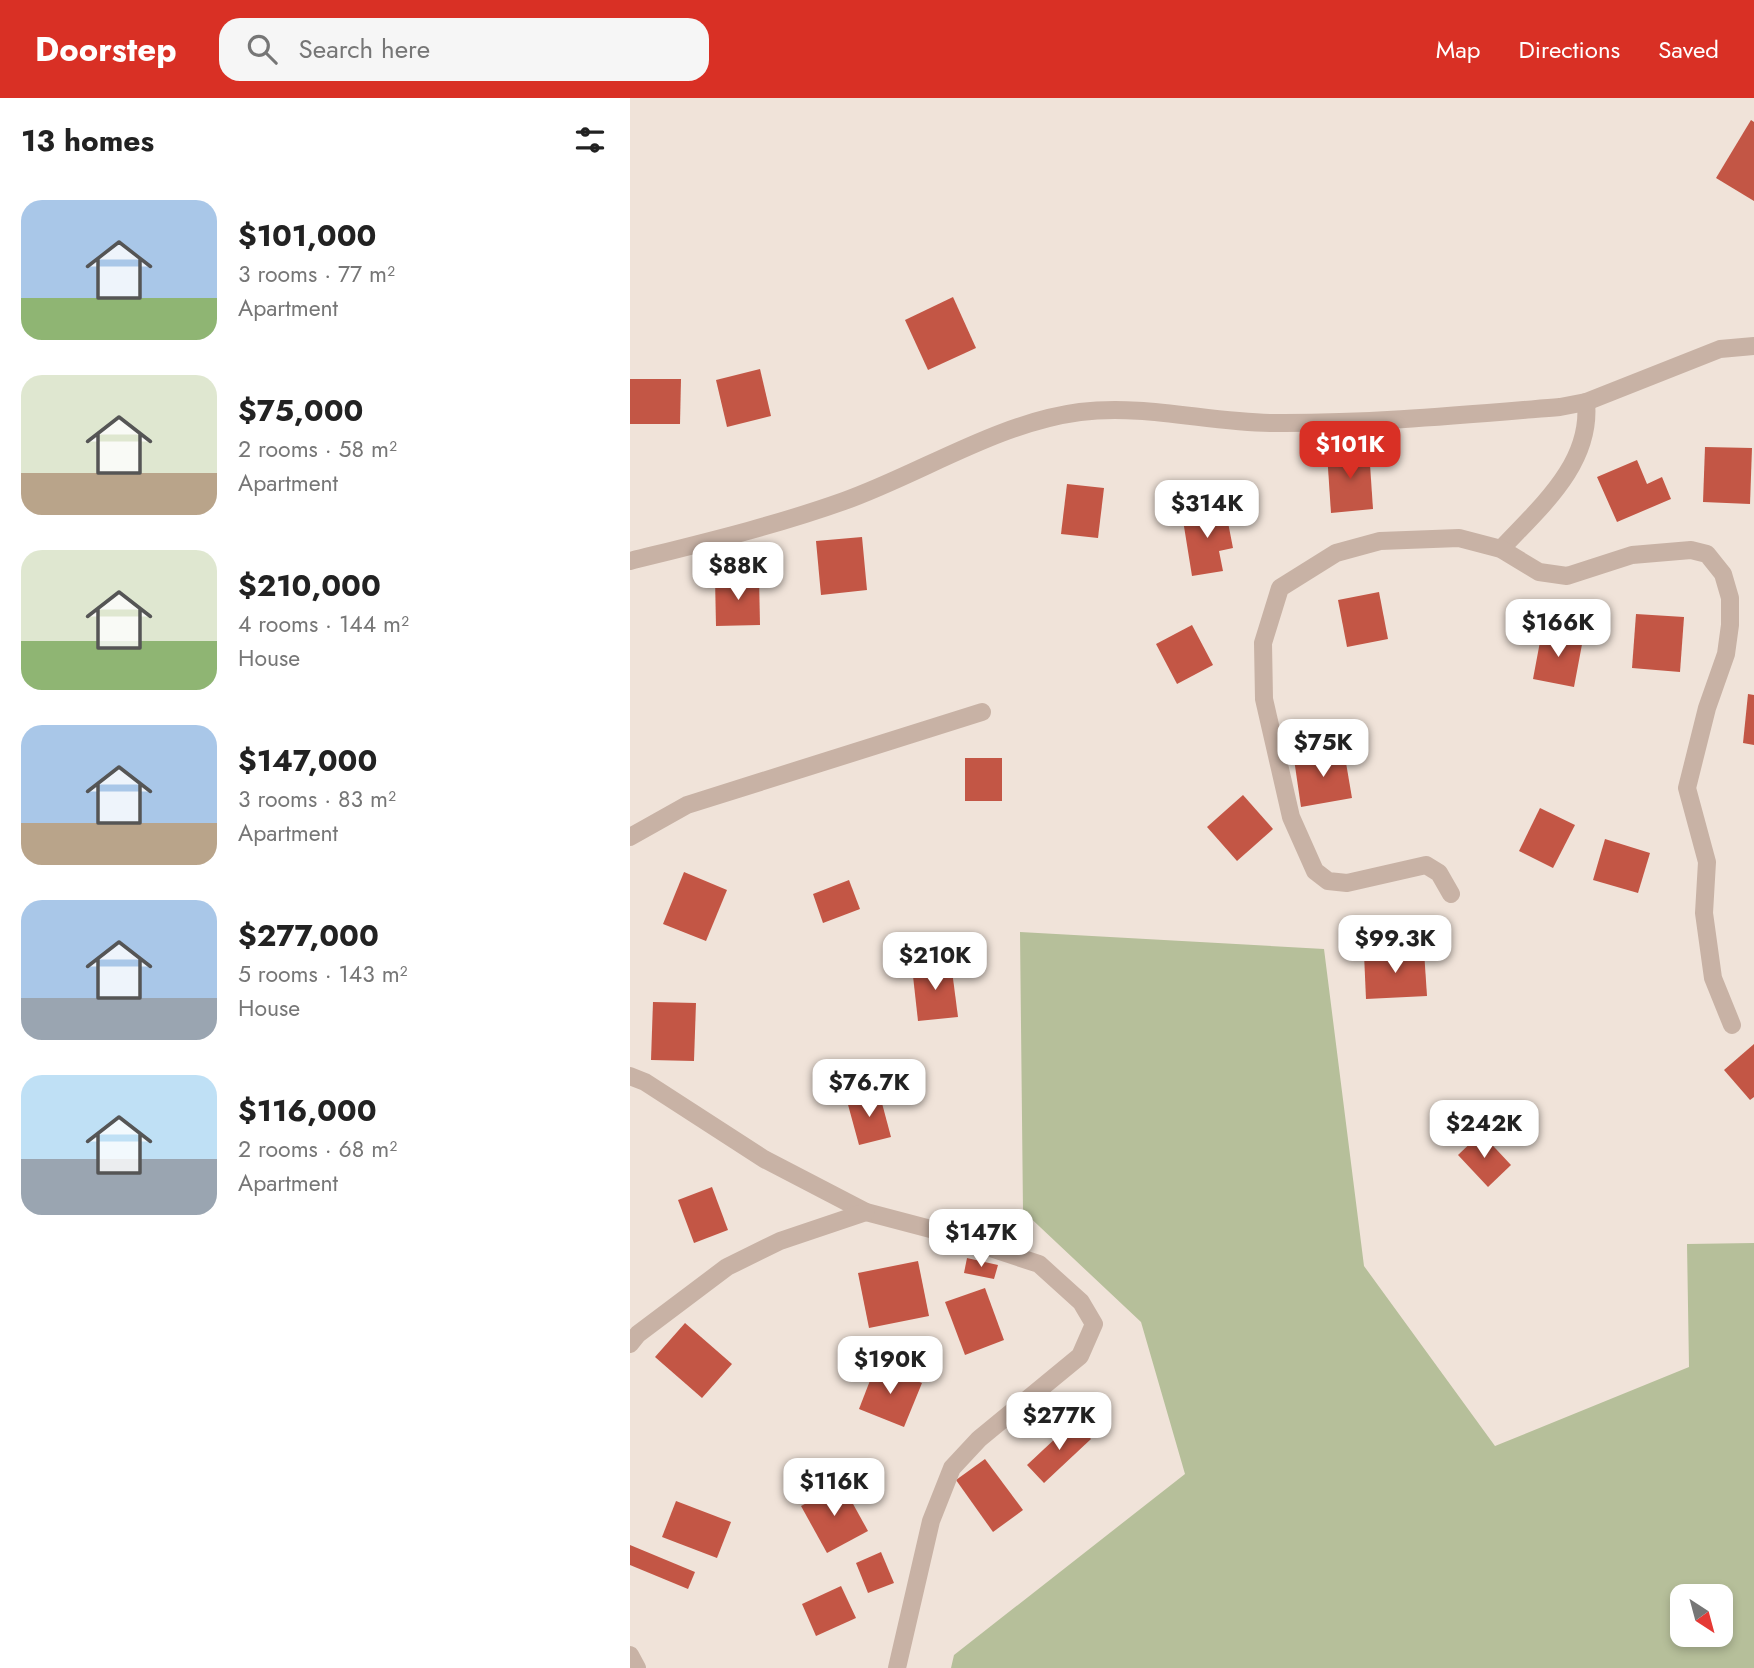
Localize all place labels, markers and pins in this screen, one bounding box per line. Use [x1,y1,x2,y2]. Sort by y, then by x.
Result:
pin: $101K [1301,422,1399,481]
pin: $314K [1158,480,1256,540]
pin: $88K [697,542,779,602]
pin: $166K [1509,600,1607,659]
pin: $75K [1282,720,1364,779]
pin: $99.3K [1338,916,1452,975]
pin: $210K [886,932,984,992]
pin: $76.7K [812,1060,926,1119]
pin: $242K [1435,1100,1533,1160]
pin: $147K [932,1210,1030,1269]
pin: $190K [841,1336,939,1396]
pin: $277K [1010,1392,1108,1452]
pin: $116K [785,1458,883,1518]

